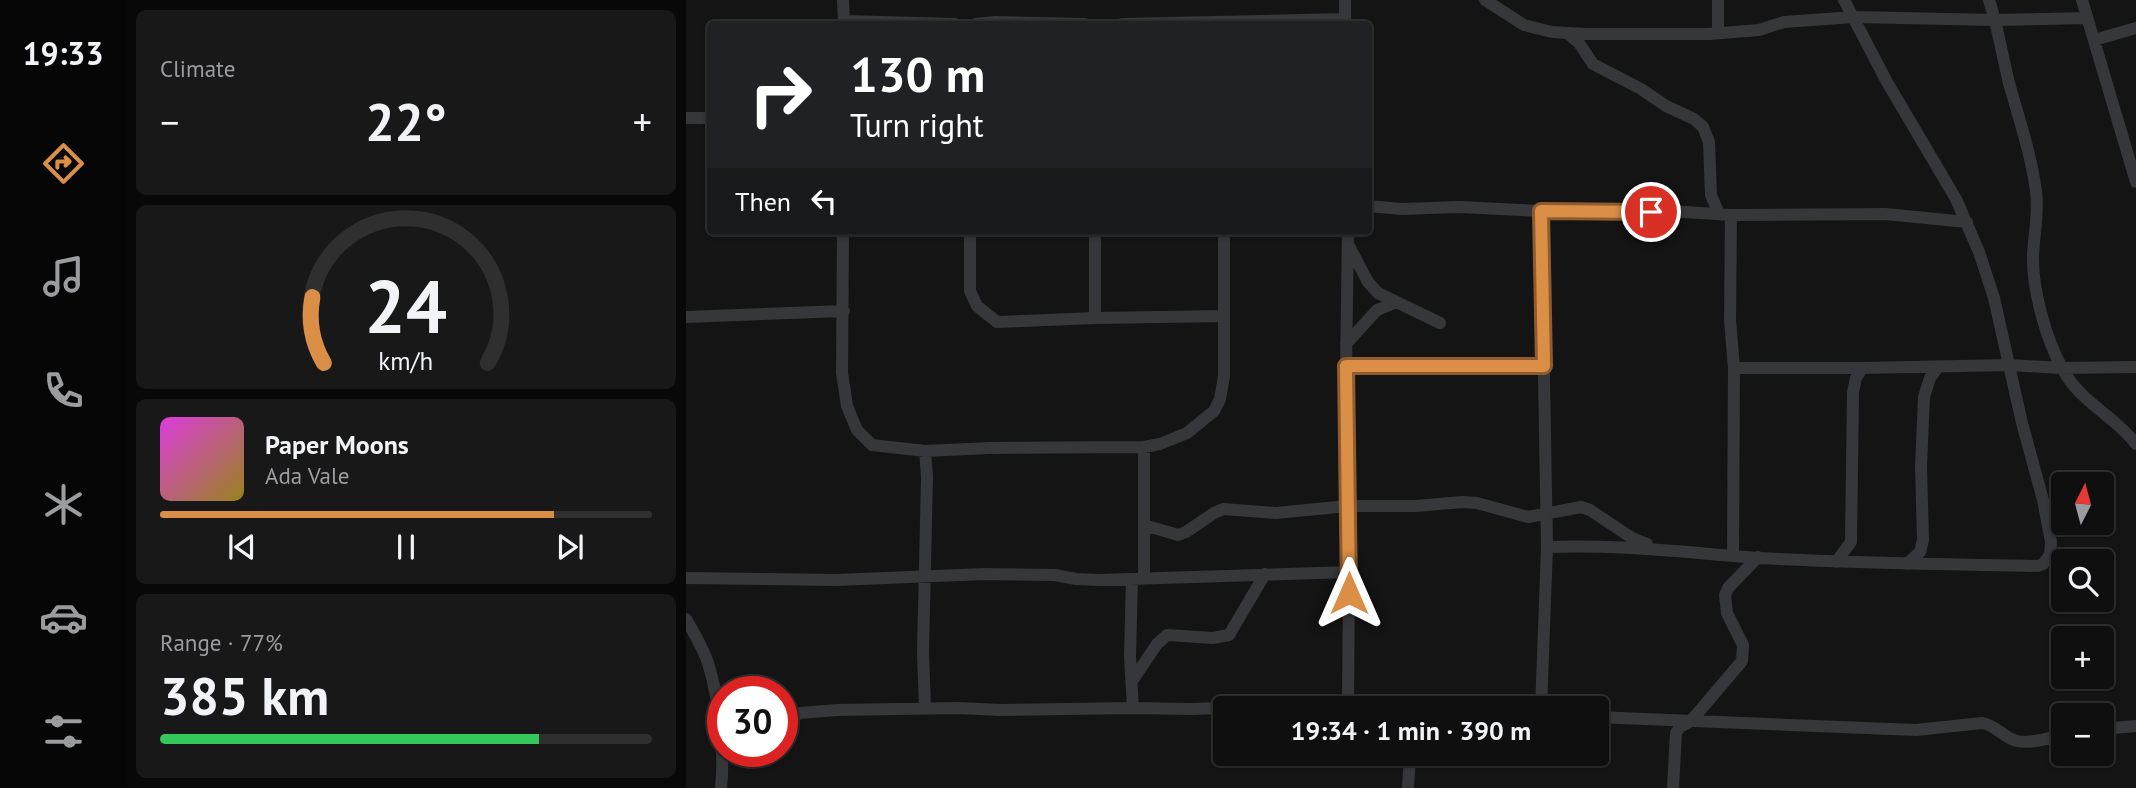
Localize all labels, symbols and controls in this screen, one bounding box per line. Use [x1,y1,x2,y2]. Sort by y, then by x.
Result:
text: 19:33 [22,32,104,74]
text: 130 m [850,42,985,106]
icon: right [735,49,826,140]
text: Climate [160,54,235,83]
text: 22° [365,88,447,155]
text: − [160,97,179,146]
text: + [633,97,652,146]
text: Turn right [850,104,984,146]
icon: directions [39,139,88,188]
icon: left [805,182,843,220]
pin [1621,182,1681,242]
text: Then [735,185,791,218]
icon: arrive [1632,193,1670,231]
icon: music [39,252,88,301]
text: 24 [365,259,447,353]
text: km/h [379,345,433,377]
icon: phone [39,366,88,415]
text: Paper Moons [265,428,409,461]
text: Ada Vale [265,461,349,490]
north arrow [2051,472,2114,536]
map controls [2051,472,2114,766]
icon: climate [39,480,88,529]
icon: previous [223,528,261,566]
icon: pause [387,528,425,566]
icon: next [551,528,589,566]
button: search [2051,549,2114,612]
position arrow [1312,556,1386,630]
icon: car [39,593,88,642]
button: + [2051,626,2114,689]
text: Range · 77% [160,628,283,657]
text: 385 km [160,662,329,729]
speed limit sign: 30 [707,676,798,767]
button: − [2051,703,2114,766]
icon: filters [39,707,88,756]
text: 19:34 · 1 min · 390 m [1291,714,1531,747]

